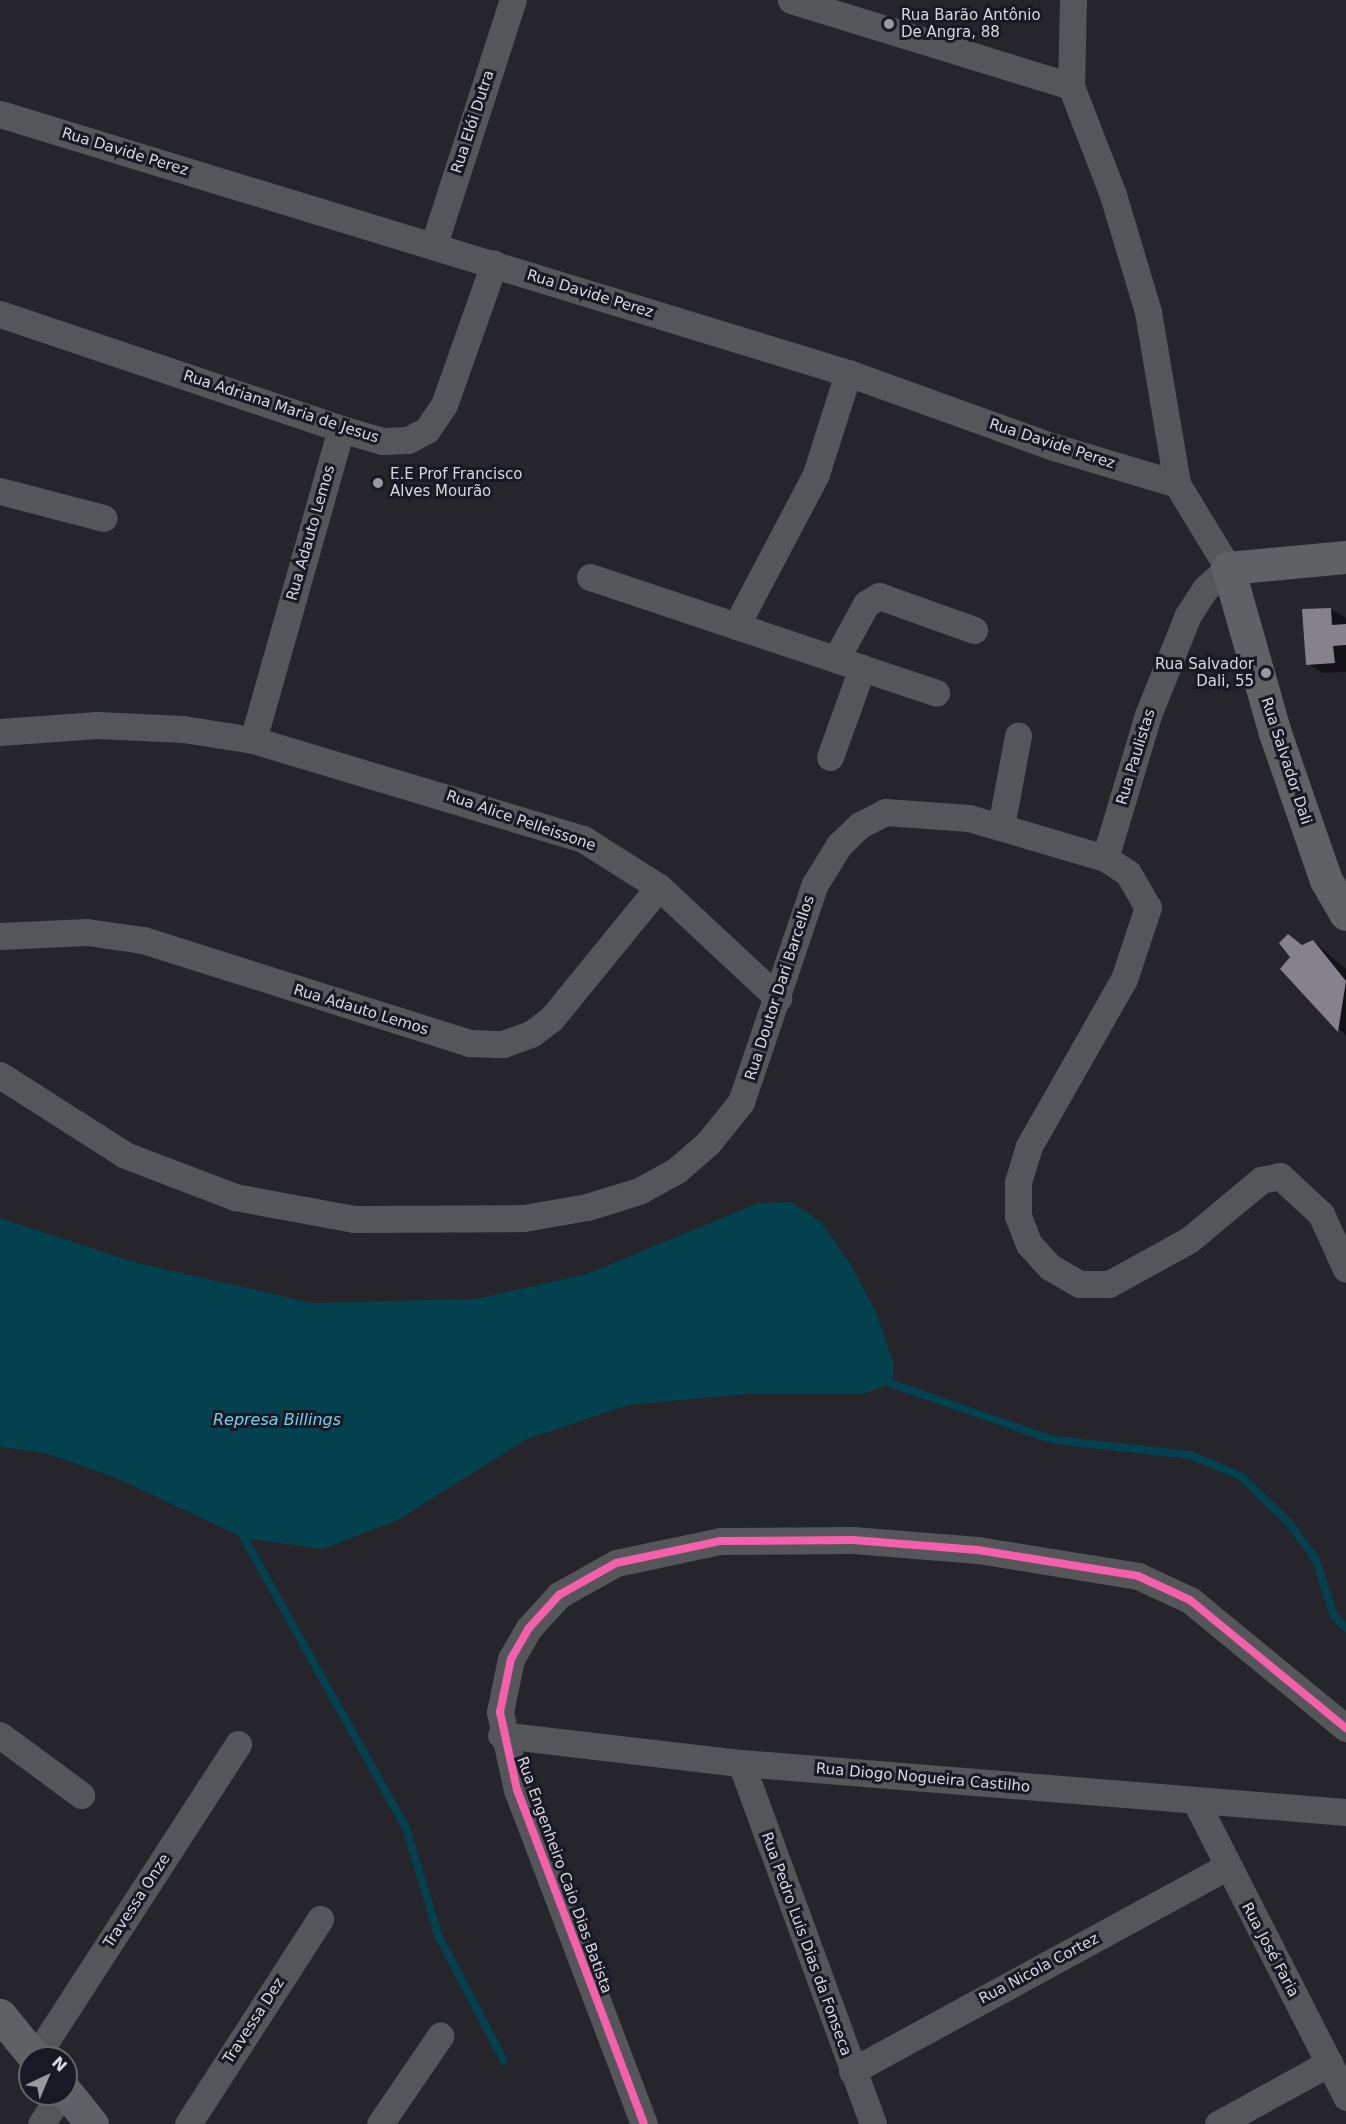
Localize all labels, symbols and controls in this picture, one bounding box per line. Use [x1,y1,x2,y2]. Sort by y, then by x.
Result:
place label: Rua Barão Antônio De Angra, 88 [901,6,1041,41]
marker: Rua Barão Antônio De Angra, 88 [882,17,896,31]
street label: Rua Elói Dutra [448,68,498,176]
street label: Rua Davide Perez [60,124,190,180]
street label: Rua Davide Perez [525,266,655,322]
street label: Rua Adriana Maria de Jesus [181,367,381,447]
street label: Rua Davide Perez [987,415,1117,473]
street label: Rua Adauto Lemos [283,463,339,603]
place label: E.E Prof Francisco Alves Mourão [390,465,522,500]
marker: E.E Prof Francisco Alves Mourão [371,476,385,490]
place label: Rua Salvador Dali, 55 [1155,655,1254,690]
marker: Rua Salvador Dali, 55 [1259,666,1273,680]
street label: Rua Salvador Dali [1257,695,1315,827]
street label: Rua Paulistas [1113,707,1159,807]
street label: Rua Alice Pelleissone [444,787,598,855]
street label: Rua Doutor Dari Barcellos [742,893,818,1083]
street label: Rua Adauto Lemos [291,981,431,1039]
water label: Represa Billings [213,1410,341,1430]
street label: Rua Engenheiro Caio Dias Batista [513,1754,615,1996]
street label: Rua Diogo Nogueira Castilho [815,1760,1031,1796]
street label: Rua Pedro Luis Dias da Fonseca [757,1830,855,2058]
street label: Travessa Onze [100,1851,174,1951]
street label: Rua José Faria [1238,1900,1302,2000]
street label: Rua Nicola Cortez [976,1930,1102,2008]
street label: Travessa Dez [220,1975,288,2067]
north arrow [18,2046,78,2106]
text: N [48,2053,71,2076]

